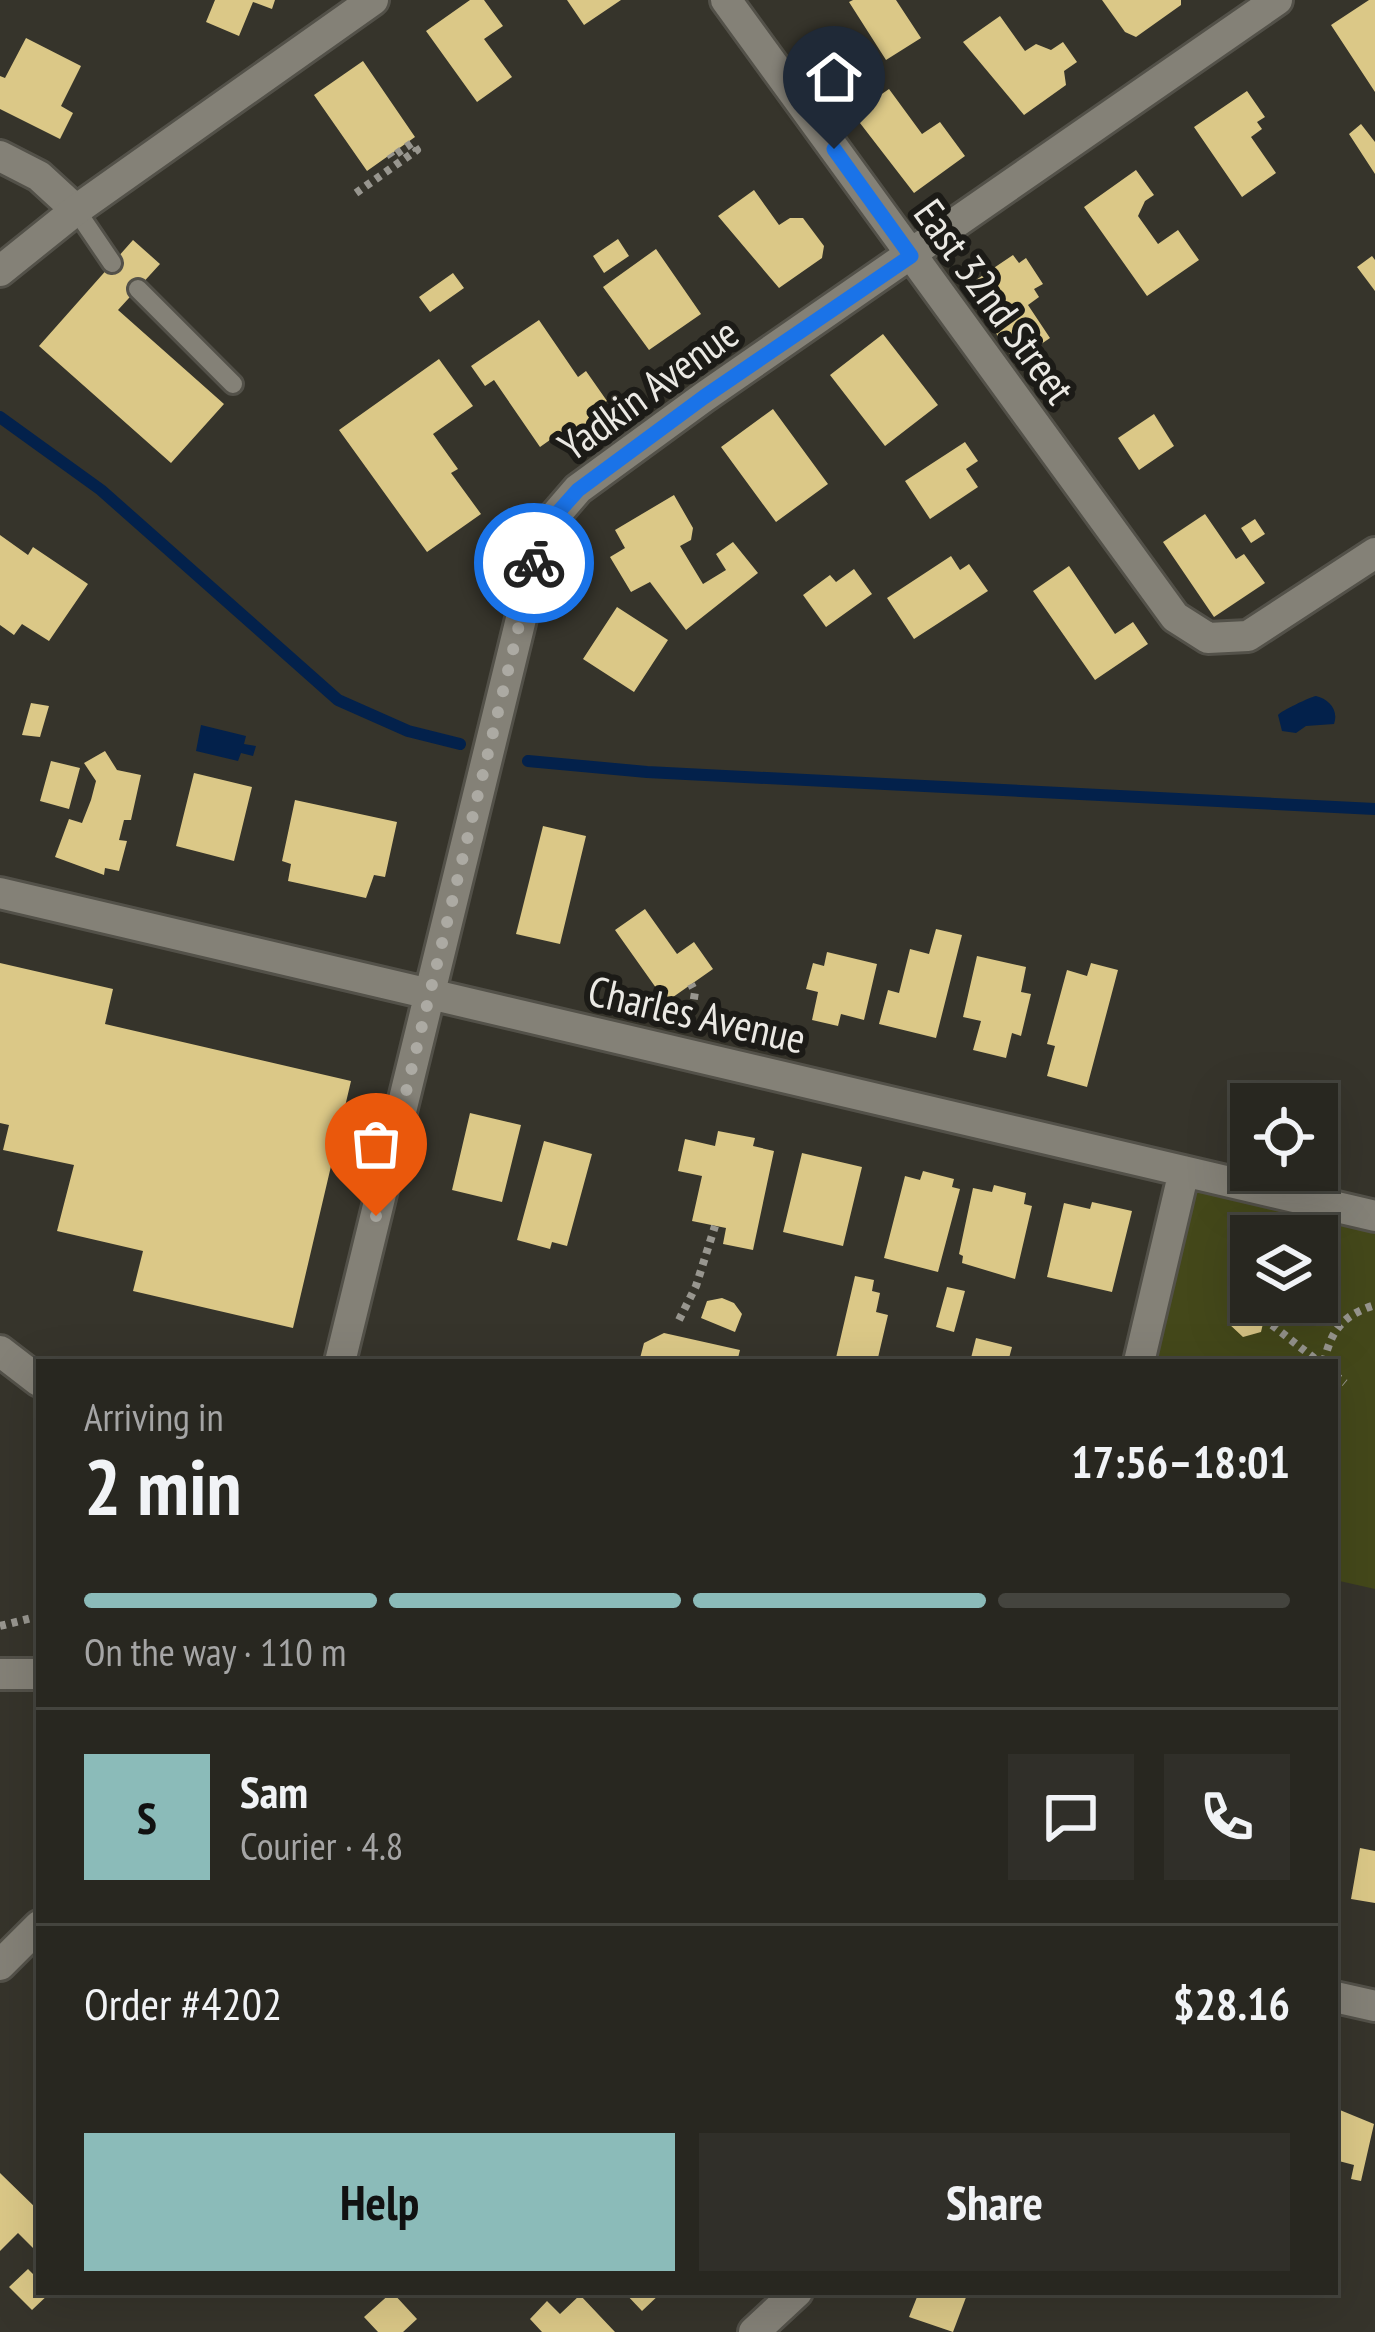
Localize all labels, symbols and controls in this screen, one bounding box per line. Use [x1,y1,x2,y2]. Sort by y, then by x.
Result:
pin [783,26,885,149]
icon: home [801,44,867,110]
street label: East 32nd Street [902,188,1088,414]
street label: Yadkin Avenue [547,305,749,473]
courier [474,503,594,623]
icon: bike [501,530,567,596]
street label: Charles Avenue [583,962,811,1066]
map controls [1230,1083,1338,1323]
button: locate [1230,1083,1338,1191]
pin [325,1093,427,1216]
icon: bag [343,1111,409,1177]
button: layers [1230,1215,1338,1323]
text: Arriving in [84,1391,224,1442]
text: 17:56–18:01 [1071,1432,1290,1490]
text: 2 min [84,1436,242,1537]
text: On the way · 110 m [84,1626,346,1677]
button: chat [1008,1754,1134,1880]
button: phone [1164,1754,1290,1880]
text: Sam [240,1762,308,1820]
text: S [137,1788,157,1846]
text: Courier · 4.8 [240,1820,403,1871]
text: Order #4202 [84,1974,282,2032]
text: $28.16 [1173,1974,1290,2032]
button: Help [84,2133,675,2271]
button: Share [699,2133,1290,2271]

